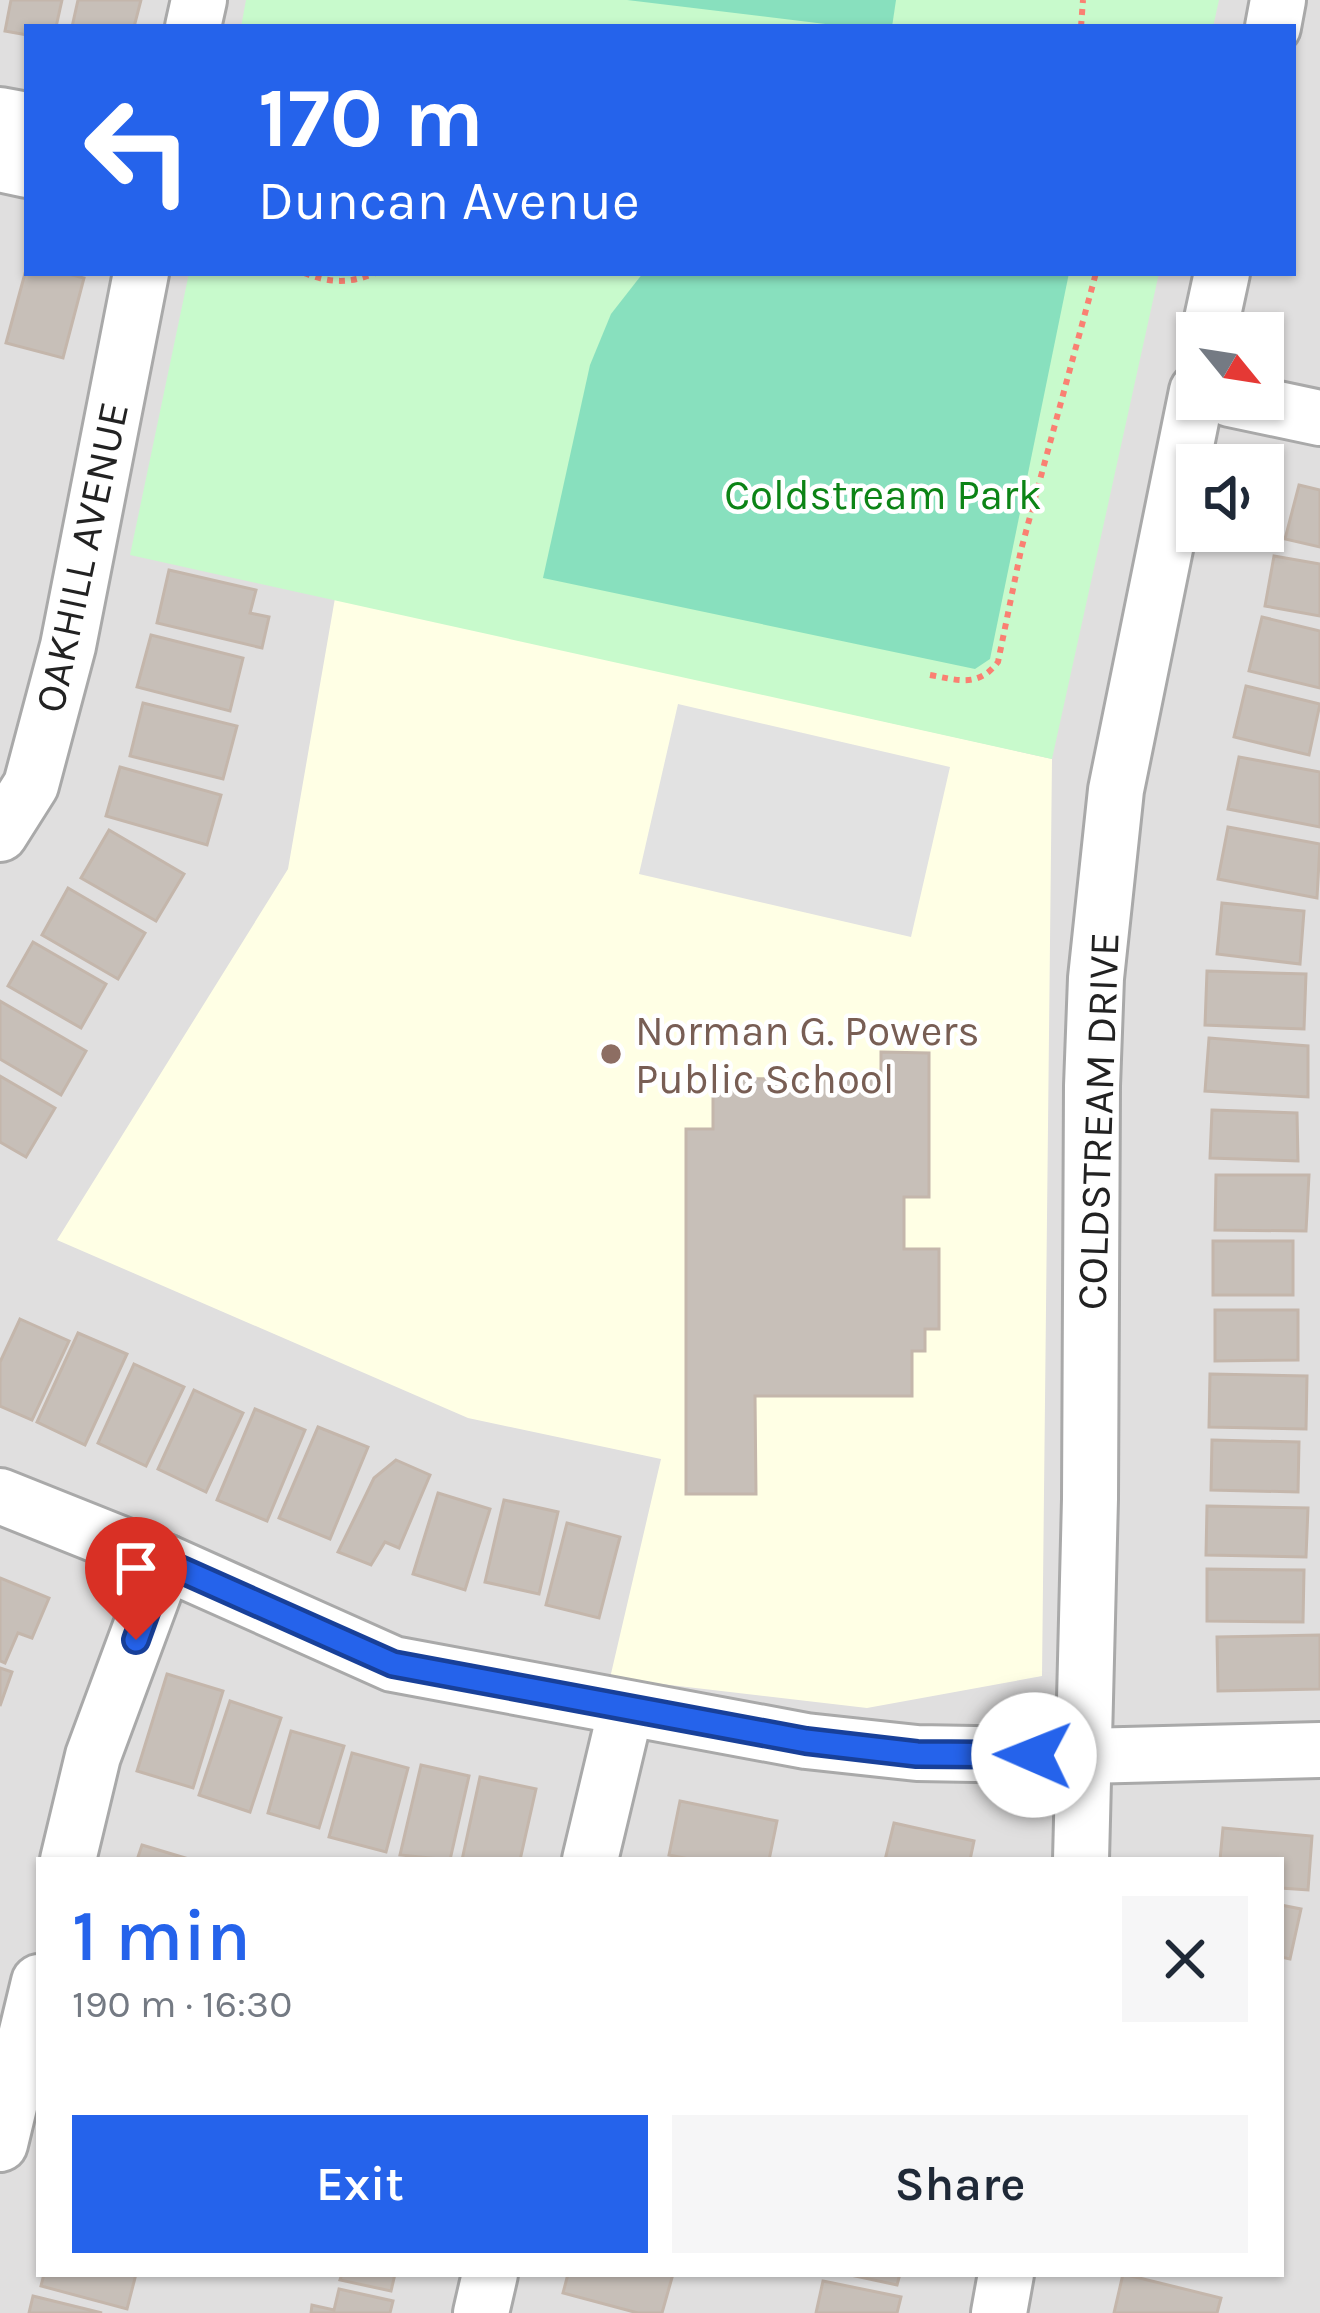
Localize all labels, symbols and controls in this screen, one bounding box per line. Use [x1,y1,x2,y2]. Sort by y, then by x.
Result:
text: 170 m [258,69,484,167]
icon: left [60,72,216,228]
text: Duncan Avenue [258,169,640,233]
north arrow [1176,312,1284,420]
map controls [1176,312,1284,552]
street label: OAKHILL AVENUE [25,398,139,717]
button: sound [1176,444,1284,552]
park label: Coldstream Park [724,470,1042,520]
street label: COLDSTREAM DRIVE [1066,931,1130,1311]
place label: Norman G. Powers Public School [635,1006,980,1104]
marker: Norman G. Powers Public School [598,1041,624,1067]
pin [85,1517,187,1640]
icon: arrive [103,1535,169,1601]
position arrow [971,1692,1097,1818]
text: 1 min [72,1894,251,1978]
button: close [1122,1896,1248,2022]
text: 190 m · 16:30 [72,1981,292,2027]
button: Exit [72,2115,648,2253]
button: Share [672,2115,1248,2253]

